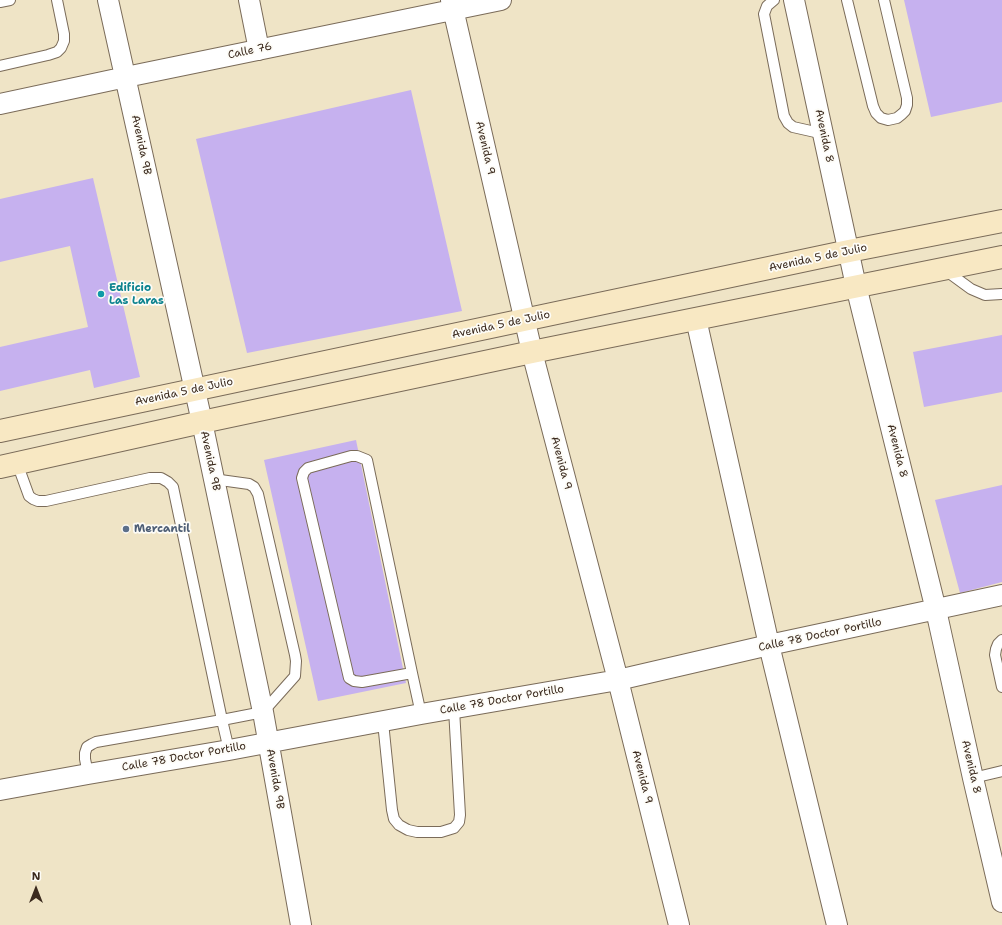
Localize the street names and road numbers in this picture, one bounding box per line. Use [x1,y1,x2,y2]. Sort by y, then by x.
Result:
street label: Calle 76 [227,40,273,62]
street label: Avenida 8 [812,108,836,164]
street label: Avenida 9B [128,114,154,176]
street label: Avenida 9 [472,120,498,176]
street label: Avenida 5 de Julio [768,241,868,275]
street label: Avenida 5 de Julio [451,308,551,342]
street label: Avenida 5 de Julio [134,375,234,409]
street label: Avenida 8 [884,423,910,479]
street label: Avenida 9B [197,430,223,492]
street label: Avenida 9 [548,435,574,491]
street label: Calle 78 Doctor Portillo [757,615,883,655]
street label: Calle 78 Doctor Portillo [439,683,565,717]
street label: Avenida 8 [958,739,984,795]
street label: Calle 78 Doctor Portillo [121,740,247,774]
street label: Avenida 9B [263,748,287,810]
street label: Avenida 9 [629,749,655,805]

